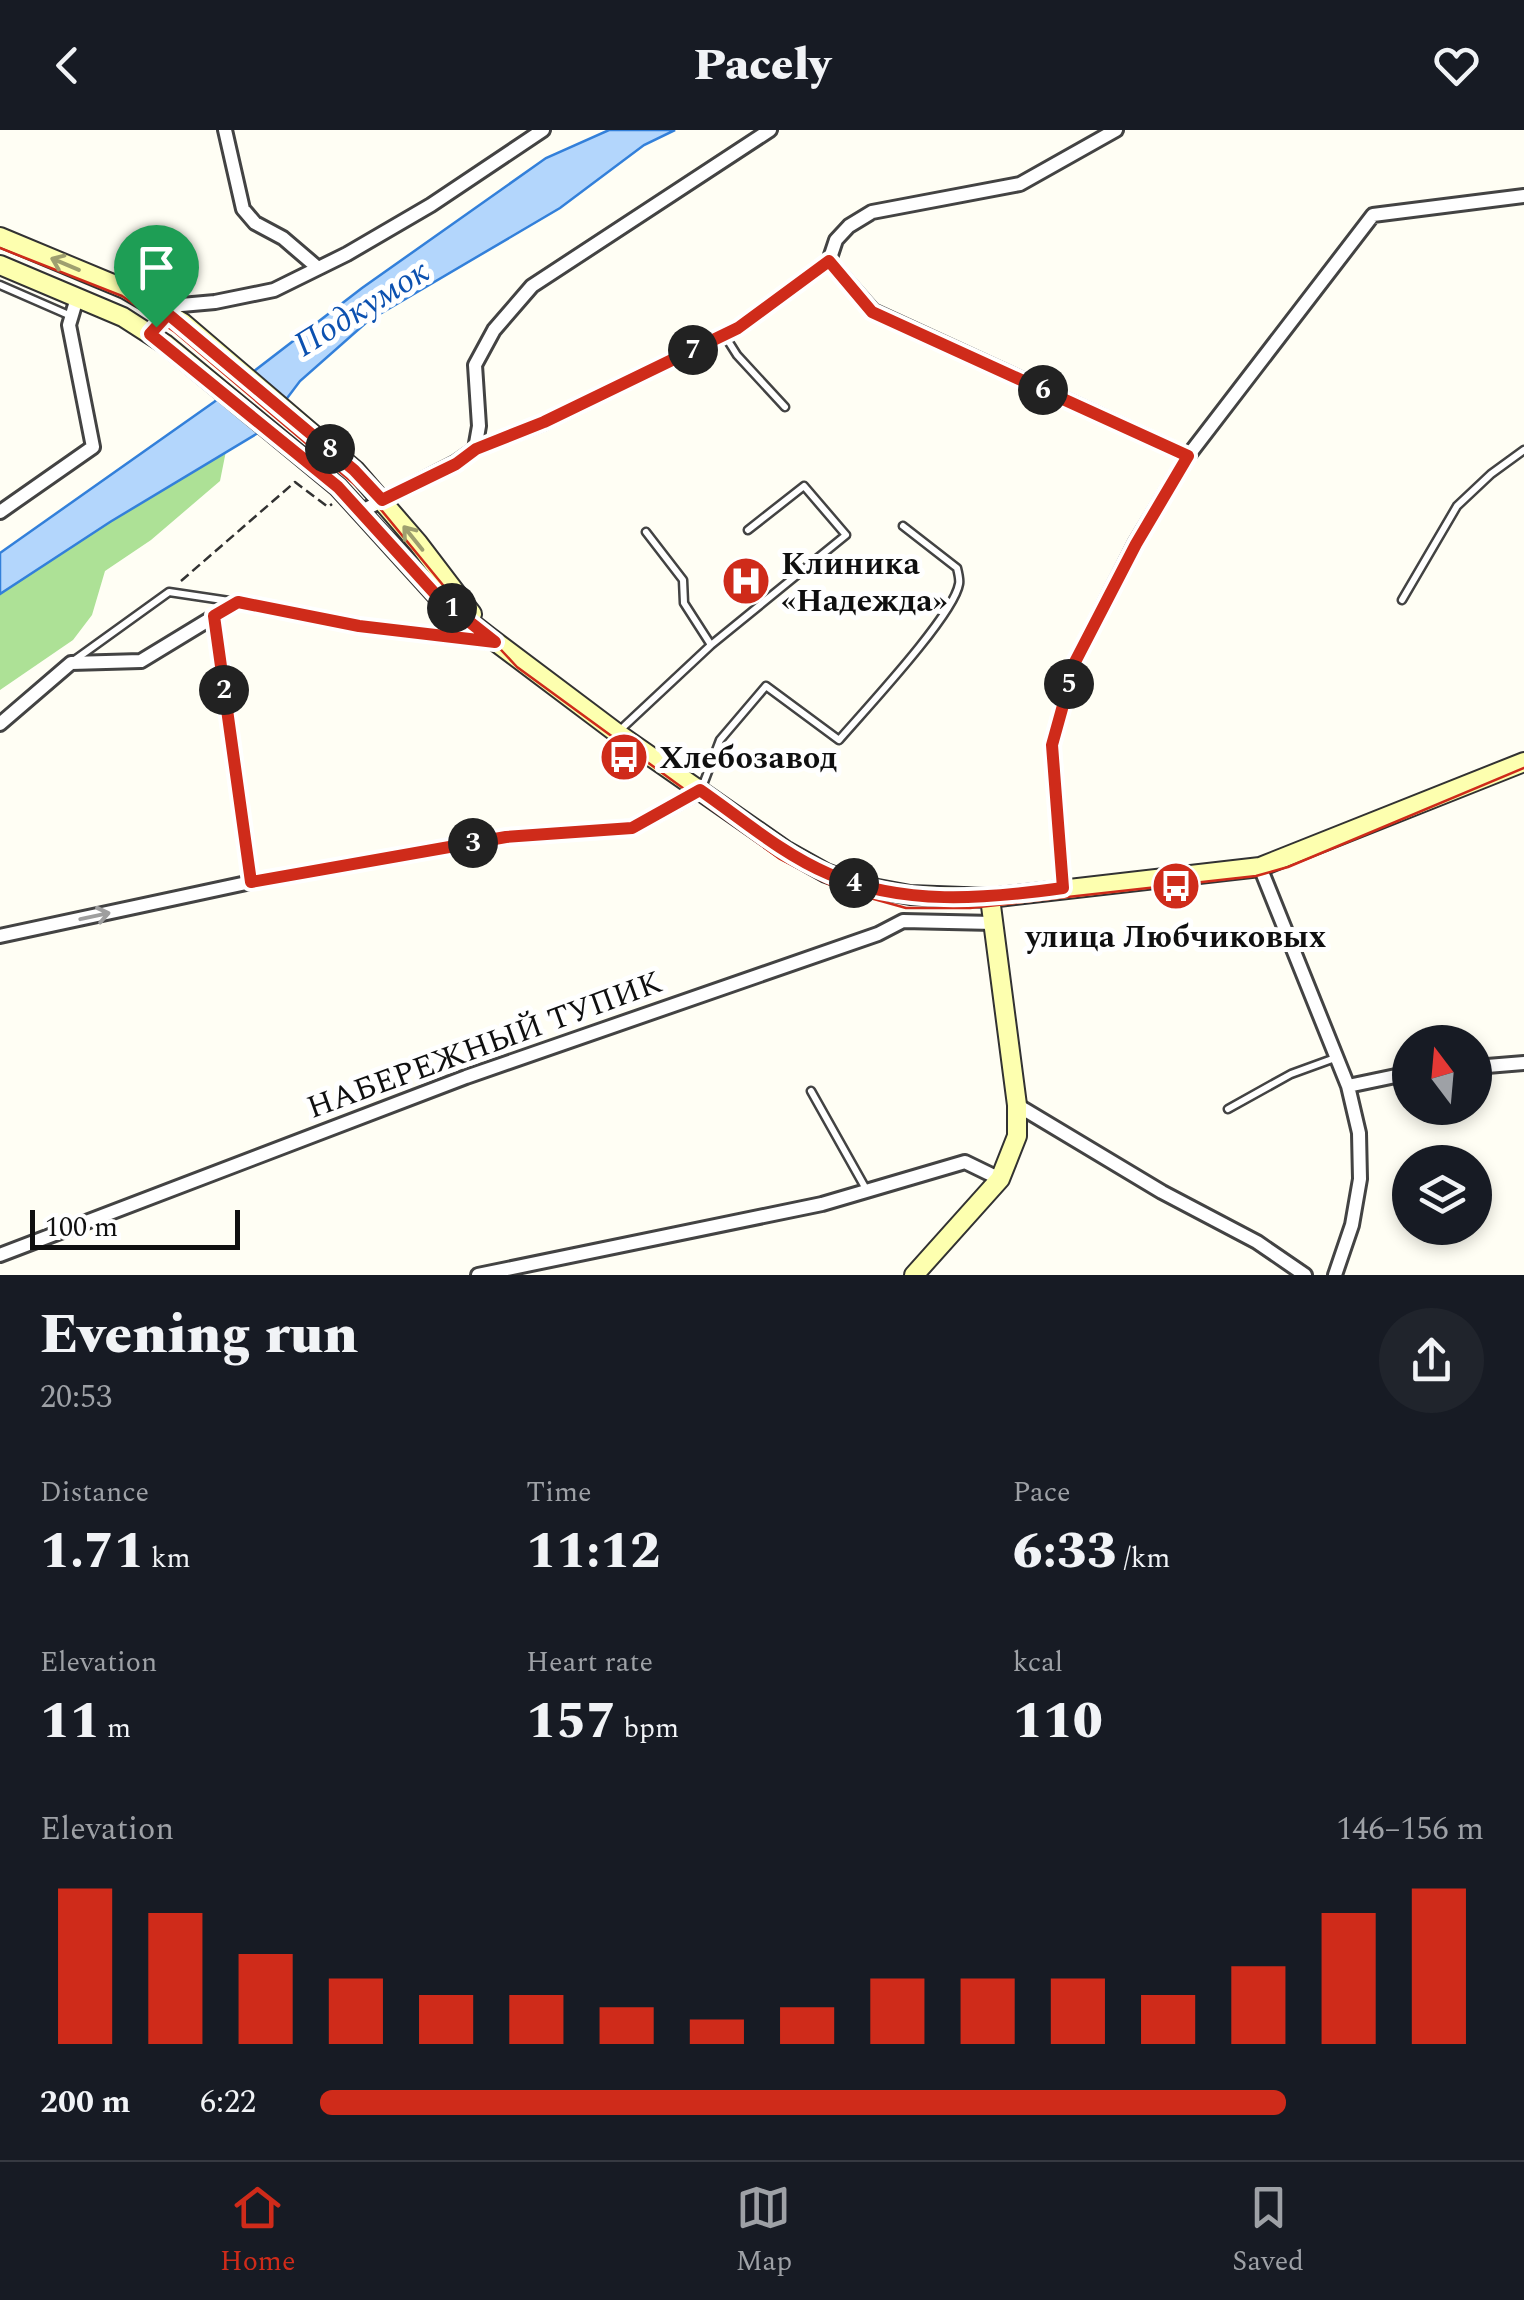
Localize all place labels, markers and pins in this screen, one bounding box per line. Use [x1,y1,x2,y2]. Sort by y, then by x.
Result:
pin [114,225,199,328]
pin: 7 [668,325,718,375]
pin: 6 [1018,365,1068,415]
pin: 8 [305,424,355,474]
place label: Клиника «Надежда» [781,540,948,626]
hospital icon: Клиника «Надежда» [720,555,772,607]
pin: 1 [427,583,477,633]
pin: 5 [1044,659,1094,709]
pin: 2 [199,665,249,715]
bus stop icon: Хлебозавод [598,731,650,783]
place label: Хлебозавод [659,734,837,783]
pin: 3 [448,818,498,868]
pin: 4 [829,858,879,908]
bus stop icon: улица Любчиковых [1150,860,1202,912]
place label: улица Любчиковых [1024,913,1327,962]

